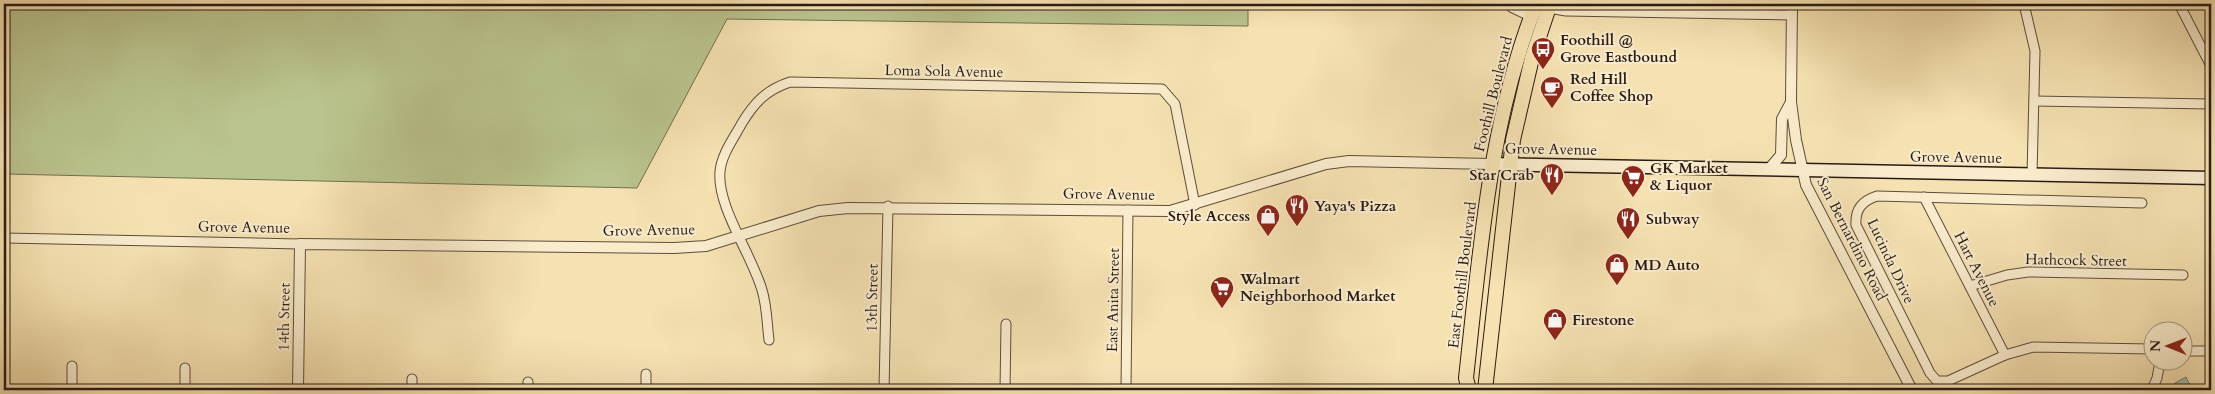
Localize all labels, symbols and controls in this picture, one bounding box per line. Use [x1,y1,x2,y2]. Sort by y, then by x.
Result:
place label: Foothill @ Grove Eastbound [1560,30,1678,67]
street label: Foothill Boulevard [1469,34,1517,154]
bus stop icon: Foothill @ Grove Eastbound [1530,36,1556,70]
street label: Loma Sola Avenue [884,60,1004,82]
place label: Red Hill Coffee Shop [1570,69,1653,106]
cafe icon: Red Hill Coffee Shop [1539,75,1565,109]
street label: Grove Avenue [1505,138,1598,160]
street label: Grove Avenue [1910,146,2003,168]
place label: GK Market & Liquor [1650,158,1728,195]
restaurant icon: Star Crab [1539,162,1565,196]
supermarket icon: GK Market & Liquor [1620,164,1646,198]
place label: Star Crab [1470,165,1534,185]
street label: San Bernardino Road [1812,174,1892,304]
street label: Grove Avenue [1063,183,1156,205]
restaurant icon: Yaya's Pizza [1284,193,1310,227]
place label: Yaya's Pizza [1314,196,1397,216]
street label: East Foothill Boulevard [1443,200,1481,350]
shop icon: Style Access [1255,203,1281,237]
place label: Style Access [1168,206,1250,226]
restaurant icon: Subway [1615,206,1641,240]
place label: Subway [1646,209,1700,229]
street label: Lucinda Drive [1863,215,1920,307]
street label: Grove Avenue [198,216,291,238]
street label: Grove Avenue [603,219,696,241]
street label: Hart Avenue [1949,228,2005,310]
street label: East Anita Street [1102,247,1124,352]
street label: Hathcock Street [2025,249,2127,271]
shop icon: MD Auto [1604,252,1630,286]
place label: MD Auto [1634,255,1700,275]
street label: 13th Street [861,263,883,332]
place label: Walmart Neighborhood Market [1239,269,1396,306]
supermarket icon: Walmart Neighborhood Market [1209,275,1235,309]
street label: 14th Street [273,282,295,351]
shop icon: Firestone [1542,307,1568,341]
place label: Firestone [1572,310,1634,330]
north arrow [2142,322,2192,372]
text: N [2146,340,2165,352]

